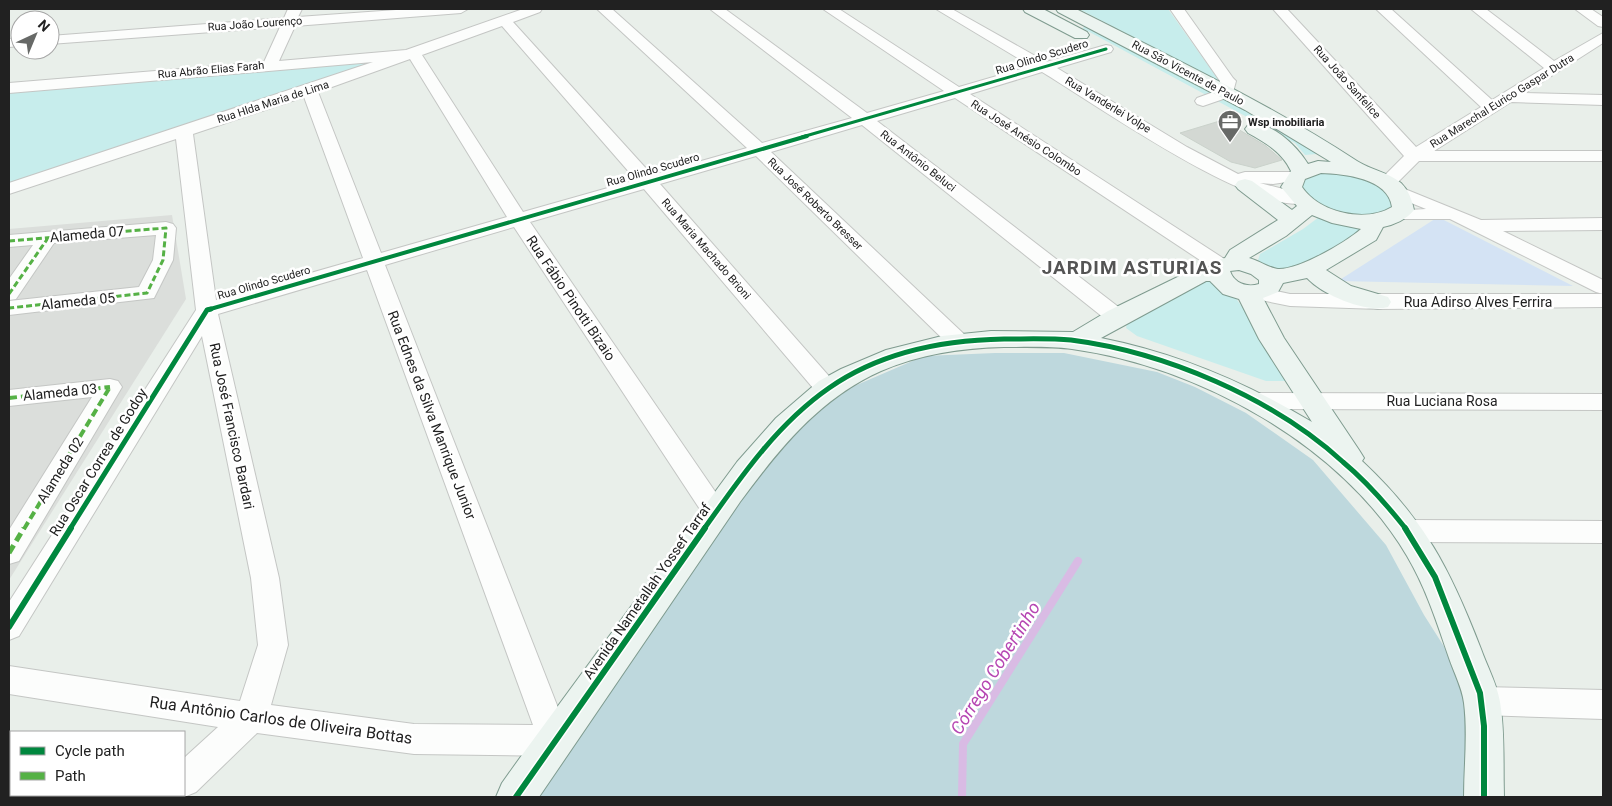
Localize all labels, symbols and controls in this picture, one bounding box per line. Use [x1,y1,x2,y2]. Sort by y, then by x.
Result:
north arrow [10,10,60,60]
street label: Rua João Lourenço [207,14,303,34]
text: N [35,16,53,35]
street label: Rua Olindo Scudero [994,37,1090,77]
street label: Rua São Vicente de Paulo [1130,38,1246,108]
street label: Rua João Sanfelice [1311,43,1383,121]
street label: Rua Marechal Eurico Gaspar Dutra [1428,51,1576,151]
street label: Rua Abrão Elias Farah [157,59,265,81]
street label: Rua Vanderlei Volpe [1063,74,1153,136]
street label: Rua Hlda Maria de Lima [216,78,331,126]
street label: Rua José Anésio Colombo [968,97,1084,179]
office icon: Wsp imobiliaria [1217,109,1243,143]
place label: Wsp imobiliaria [1248,116,1325,129]
street label: Rua Antônio Beluci [878,127,958,195]
street label: Rua Olindo Scudero [605,151,701,189]
street label: Rua José Roberto Bresser [765,155,865,253]
street label: Rua Maria Machado Brioni [659,196,753,302]
street label: Alameda 07 [49,223,125,245]
street label: Rua Fábio Pinotti Bizaio [523,232,619,364]
district label: JARDIM ASTURIAS [1042,256,1222,279]
street label: Rua Olindo Scudero [216,264,312,302]
street label: Alameda 05 [40,289,116,313]
street label: Rua Adirso Alves Ferrira [1404,294,1552,310]
street label: Rua Ednes da Silva Manrique Junior [385,308,479,522]
street label: Rua José Francisco Bardari [207,341,257,511]
street label: Alameda 03 [22,380,98,404]
street label: Rua Oscar Correa de Godoy [46,385,150,539]
street label: Rua Luciana Rosa [1386,393,1498,409]
street label: Alameda 02 [33,434,87,506]
street label: Avenida Nametallah Yossef Tarraf [580,500,714,682]
water label: Córrego Cobertinho [946,598,1044,738]
street label: Rua Antônio Carlos de Oliveira Bottas [148,692,414,748]
legend [10,731,185,796]
text: Cycle path [55,742,125,760]
text: Path [55,767,86,785]

